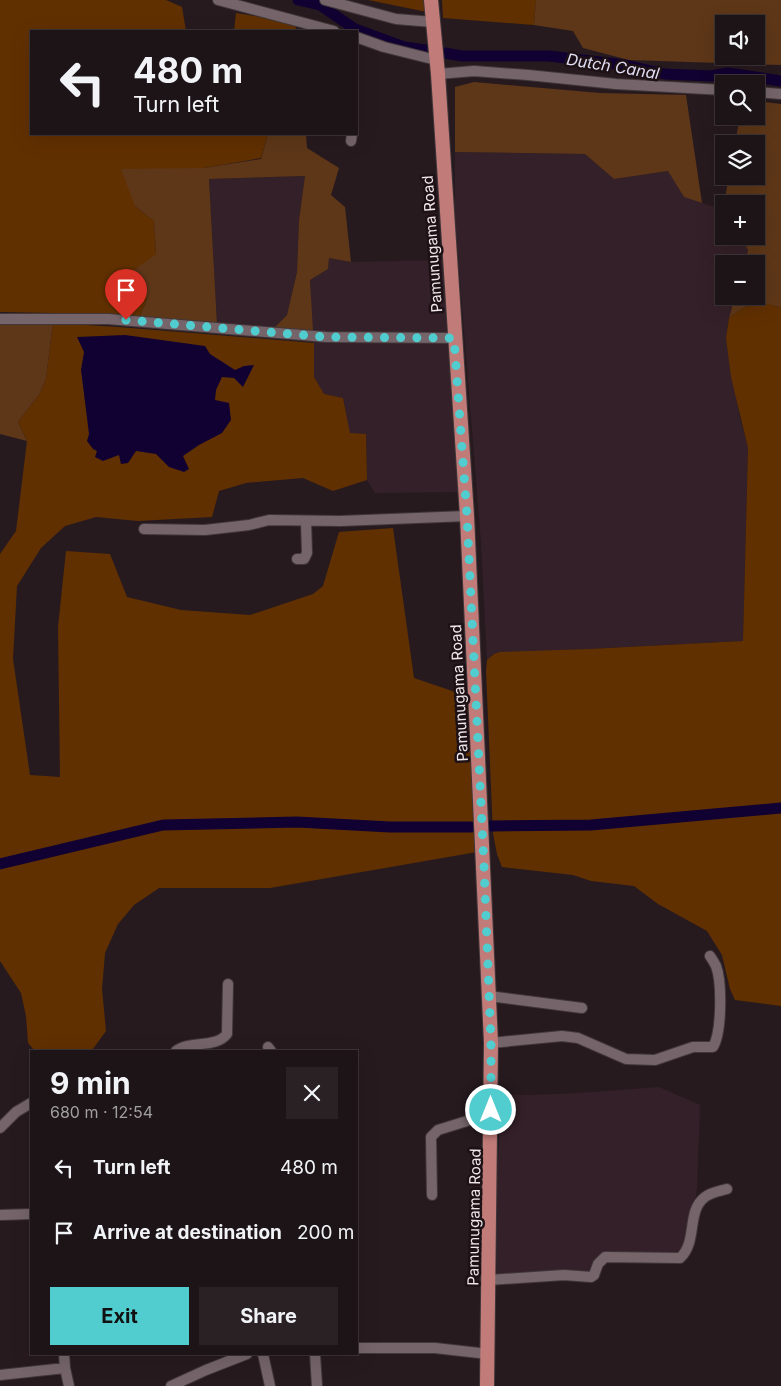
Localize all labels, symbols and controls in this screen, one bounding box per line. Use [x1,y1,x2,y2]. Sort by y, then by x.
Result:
map controls [715,15,765,305]
button: sound [715,15,765,65]
text: 480 m [133,49,243,91]
water label: Dutch Canal [565,49,661,83]
icon: left [50,50,115,115]
button: search [715,75,765,125]
text: Turn left [133,91,219,117]
button: layers [715,135,765,185]
street label: Pamunugama Road [418,175,446,313]
button: + [715,195,765,245]
button: − [715,255,765,305]
pin [105,269,147,320]
icon: arrive [112,276,140,304]
street label: Pamunugama Road [446,624,472,762]
text: 9 min [50,1065,131,1101]
button: close [286,1067,338,1119]
position arrow [464,1083,516,1135]
text: 680 m · 12:54 [50,1102,153,1122]
street label: Pamunugama Road [463,1148,485,1286]
icon: left [50,1154,78,1182]
text: Turn left [93,1156,171,1179]
text: 480 m [280,1156,338,1179]
icon: arrive [50,1219,78,1247]
text: Arrive at destination [93,1221,282,1244]
text: 200 m [297,1221,355,1244]
button: Exit [50,1287,189,1345]
button: Share [199,1287,338,1345]

